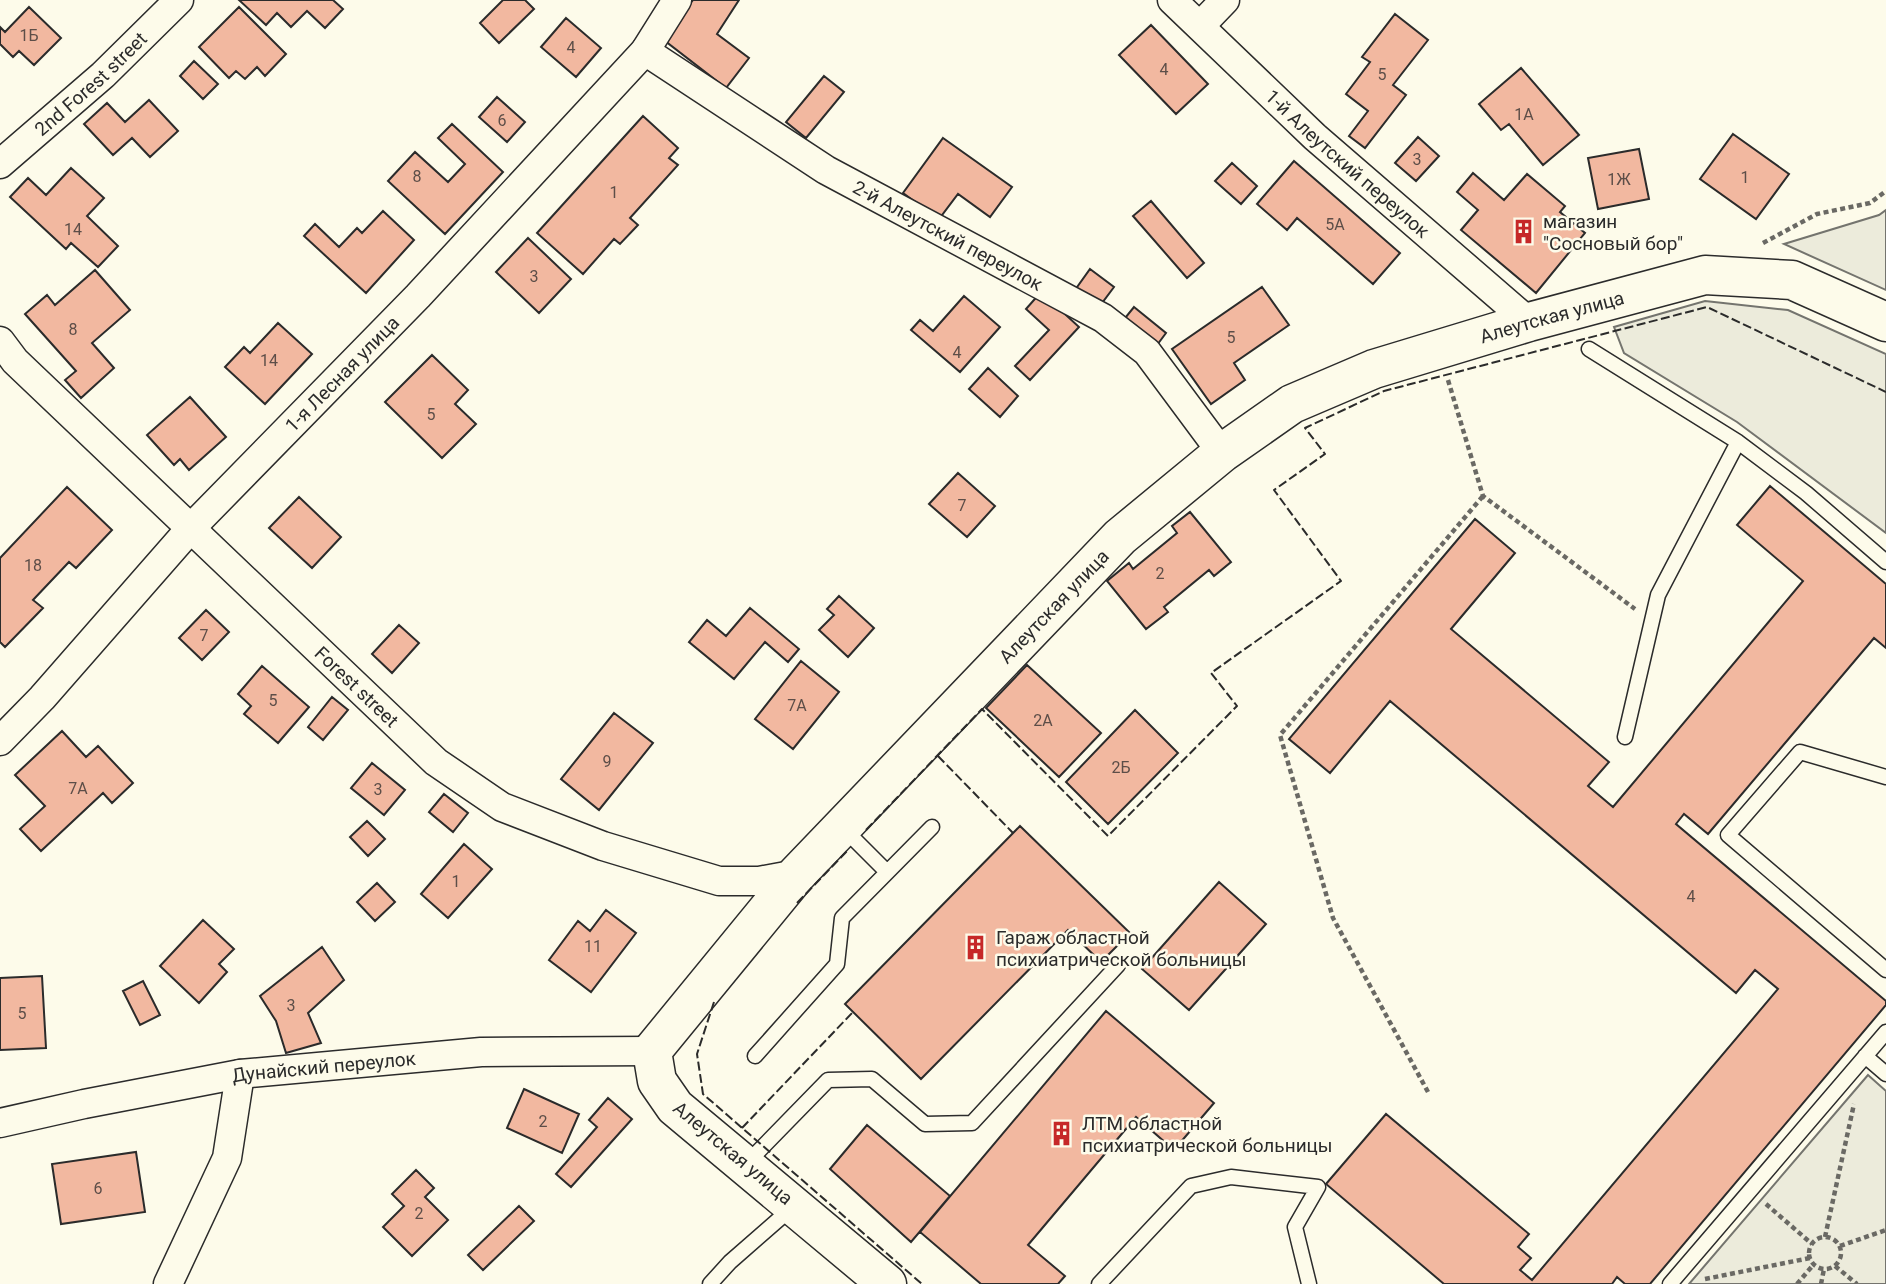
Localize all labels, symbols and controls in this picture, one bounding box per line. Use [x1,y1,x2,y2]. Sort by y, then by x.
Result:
house number: 1Б [19,26,39,45]
street label: 2nd Forest street [30,27,151,141]
house number: 4 [567,38,576,57]
house number: 4 [1160,60,1169,79]
house number: 5 [1378,65,1387,84]
street label: 1-й Алеутский переулок [1261,84,1435,243]
house number: 1А [1514,105,1534,124]
house number: 6 [498,111,507,130]
house number: 3 [1413,150,1422,169]
house number: 8 [413,167,422,186]
house number: 1 [1741,168,1750,187]
house number: 1Ж [1607,170,1631,189]
street label: 2-й Алеутский переулок [849,175,1048,296]
house number: 1 [610,183,619,202]
place label: магазин "Сосновый бор" [1543,210,1683,255]
house number: 5А [1325,215,1345,234]
building icon: магазин "Сосновый бор" [1509,218,1537,246]
house number: 14 [64,220,82,239]
house number: 3 [530,267,539,286]
street label: Алеутская улица [1477,286,1627,348]
street label: 1-я Лесная улица [280,311,404,437]
house number: 8 [69,320,78,339]
house number: 5 [1227,328,1236,347]
house number: 4 [953,343,962,362]
house number: 14 [260,351,278,370]
house number: 5 [427,405,436,424]
house number: 7 [958,496,967,515]
street label: Алеутская улица [994,544,1113,668]
house number: 18 [24,556,42,575]
house number: 2 [1156,564,1165,583]
house number: 7 [200,626,209,645]
street label: Forest street [310,641,403,732]
house number: 5 [269,691,278,710]
house number: 7А [787,696,807,715]
house number: 2А [1033,711,1053,730]
house number: 9 [603,752,612,771]
house number: 2Б [1111,758,1131,777]
house number: 7А [68,779,88,798]
house number: 3 [374,780,383,799]
house number: 1 [452,872,461,891]
house number: 4 [1687,887,1696,906]
place label: Гараж областной психиатрической больницы [996,926,1247,971]
building icon: Гараж областной психиатрической больницы [962,934,990,962]
house number: 11 [584,937,602,956]
house number: 3 [287,996,296,1015]
house number: 5 [18,1004,27,1023]
street label: Дунайский переулок [230,1046,417,1087]
street label: Алеутская улица [669,1096,797,1210]
house number: 2 [539,1112,548,1131]
place label: ЛТМ областной психиатрической больницы [1082,1112,1333,1157]
building icon: ЛТМ областной психиатрической больницы [1048,1120,1076,1148]
house number: 6 [94,1179,103,1198]
house number: 2 [415,1204,424,1223]

